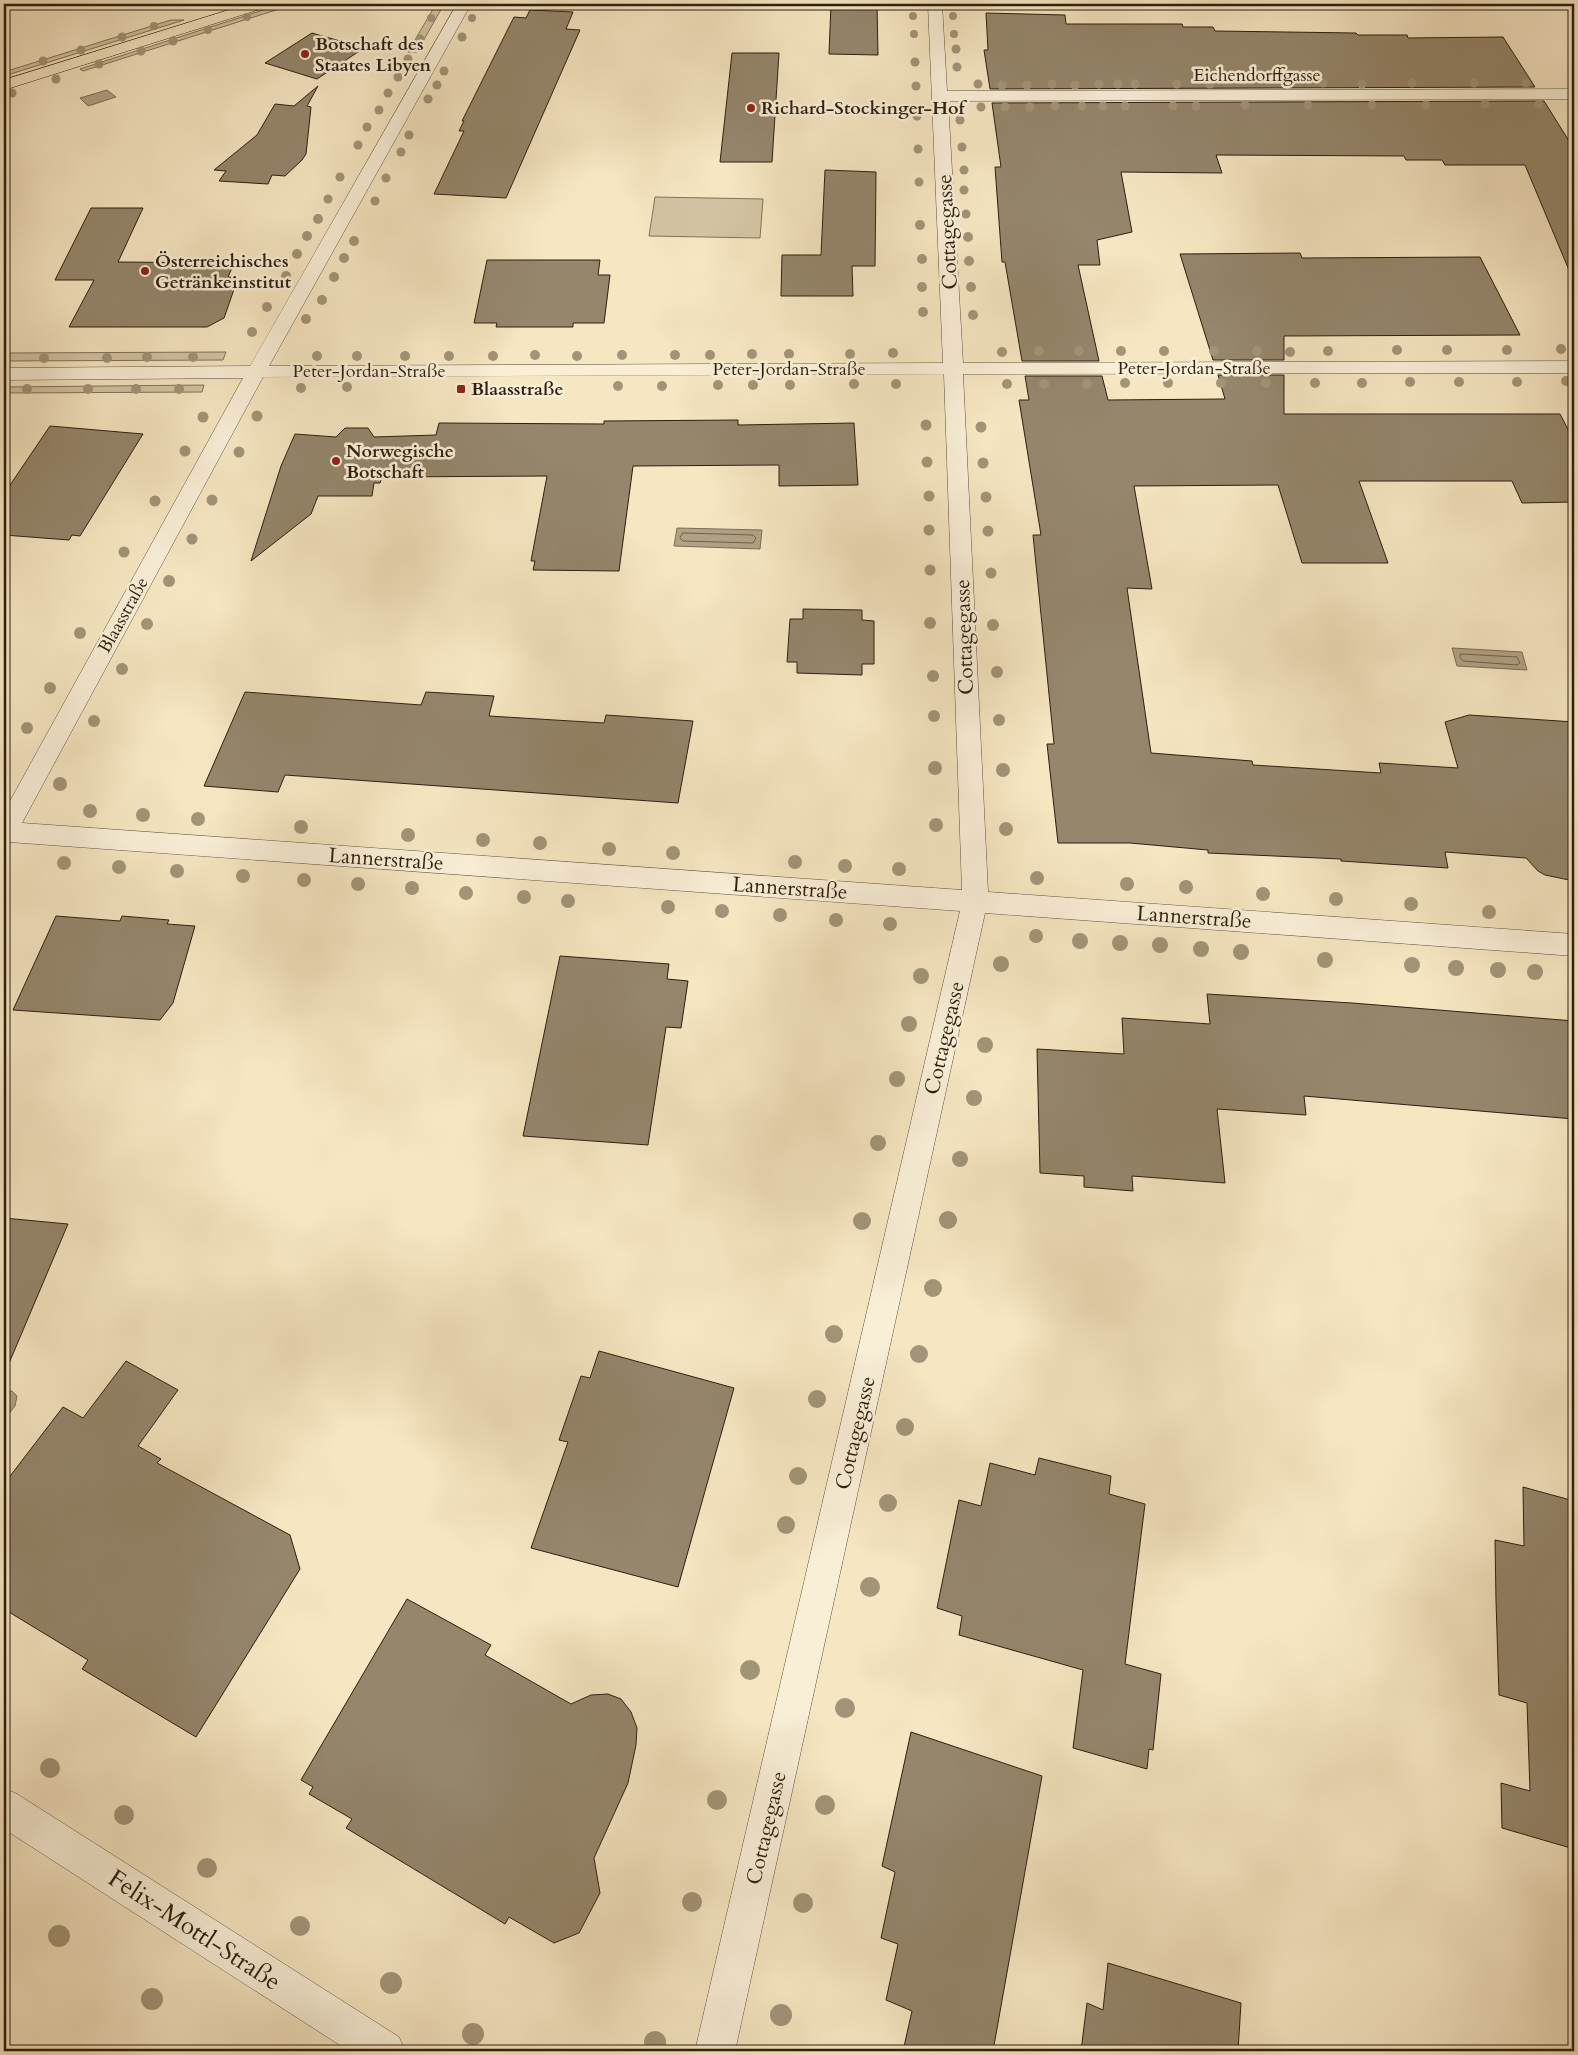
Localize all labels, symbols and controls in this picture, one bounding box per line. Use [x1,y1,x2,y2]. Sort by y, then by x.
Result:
place label: Botschaft des Staates Libyen [315,32,432,78]
marker: Botschaft des Staates Libyen [299,48,311,60]
street label: Eichendorffgasse [1193,63,1321,88]
place label: Richard-Stockinger-Hof [761,96,967,121]
marker: Richard-Stockinger-Hof [745,102,757,114]
street label: Cottagegasse [930,174,965,290]
place label: Österreichisches Getränkeinstitut [155,249,292,295]
marker: Österreichisches Getränkeinstitut [139,265,151,277]
street label: Peter-Jordan-Straße [1117,356,1271,381]
street label: Peter-Jordan-Straße [712,357,866,382]
street label: Peter-Jordan-Straße [292,359,446,384]
place label: Blaasstraße [471,377,563,402]
marker: Blaasstraße [455,383,467,395]
place label: Norwegische Botschaft [346,439,454,485]
marker: Norwegische Botschaft [330,455,342,467]
street label: Blaasstraße [92,573,155,658]
street label: Cottagegasse [948,579,981,695]
street label: Lannerstraße [327,841,444,878]
street label: Lannerstraße [731,870,848,907]
street label: Lannerstraße [1135,899,1252,936]
street label: Cottagegasse [917,979,972,1098]
street label: Cottagegasse [828,1374,883,1493]
street label: Cottagegasse [739,1769,794,1888]
street label: Felix-Mottl-Straße [102,1861,287,1998]

